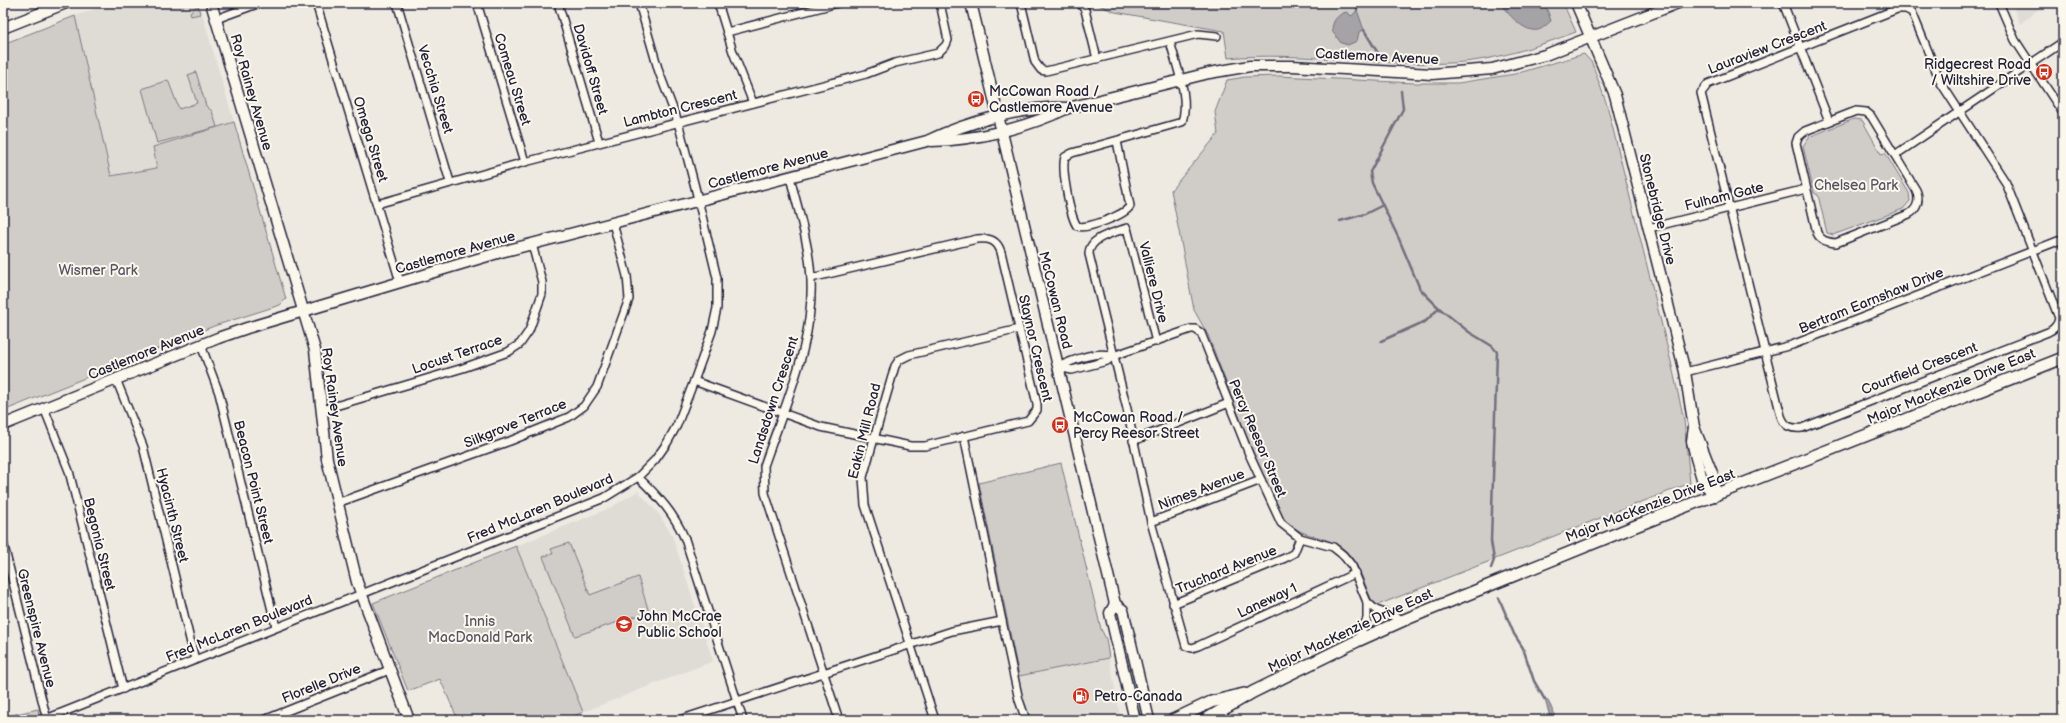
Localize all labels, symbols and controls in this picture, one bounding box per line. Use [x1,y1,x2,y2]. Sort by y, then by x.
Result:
street label: Lauraview Crescent [1706,17,1829,78]
street label: Davidoff Street [569,22,612,117]
street label: Comeau Street [490,31,535,128]
street label: Roy Rainey Avenue [227,32,276,152]
street label: Vecchia Street [414,43,457,136]
street label: Castlemore Avenue [1315,45,1439,68]
place label: Ridgecrest Road / Wiltshire Drive [1924,56,2031,89]
bus stop icon: Ridgecrest Road / Wiltshire Drive [2034,62,2054,82]
place label: McCowan Road / Castlemore Avenue [989,83,1113,116]
street label: Lambton Crescent [622,86,739,131]
bus stop icon: McCowan Road / Castlemore Avenue [966,89,986,109]
street label: Omega Street [349,94,392,185]
street label: Castlemore Avenue [706,144,830,193]
street label: Stonebridge Drive [1635,152,1680,266]
park label: Chelsea Park [1814,177,1898,194]
street label: Fulham Gate [1683,178,1765,215]
street label: Castlemore Avenue [393,227,517,278]
street label: Valliere Drive [1135,240,1172,324]
street label: McCowan Road [1035,249,1076,351]
park label: Wismer Park [58,262,138,279]
street label: Bertram Earnshaw Drive [1796,264,1946,337]
street label: Staynor Crescent [1015,293,1056,404]
street label: Castlemore Avenue [86,321,207,384]
street label: Locust Terrace [410,331,504,378]
street label: Landsdown Crescent [745,333,802,466]
street label: Courtfield Crescent [1859,338,1980,398]
street label: Major MacKenzie Drive East [1865,345,2038,428]
street label: Roy Rainey Avenue [318,346,351,468]
street label: Percy Reesor Street [1225,377,1290,500]
street label: Eakin Mill Road [844,381,885,481]
street label: Silkgrove Terrace [461,395,569,452]
place label: McCowan Road / Percy Reesor Street [1073,409,1200,442]
bus stop icon: McCowan Road / Percy Reesor Street [1050,415,1070,435]
street label: Beacon Point Street [230,419,277,546]
street label: Nimes Avenue [1155,465,1247,514]
street label: Major MacKenzie Drive East [1563,465,1738,546]
street label: Hyacinth Street [153,466,193,565]
street label: Fred McLaren Boulevard [465,470,616,547]
street label: Begonia Street [80,496,119,593]
street label: Truchard Avenue [1173,541,1279,597]
street label: Greenspire Avenue [14,567,60,689]
street label: Laneway 1 [1235,579,1300,622]
street label: Major MacKenzie Drive East [1265,584,1436,676]
street label: Fred McLaren Boulevard [163,591,315,666]
place label: John McCrae Public School [637,608,722,641]
park label: Innis MacDonald Park [428,613,532,646]
school or university icon: John McCrae Public School [614,614,634,634]
street label: Florelle Drive [279,660,363,707]
fuel station icon: Petro-Canada [1071,686,1091,706]
place label: Petro-Canada [1094,688,1182,705]

